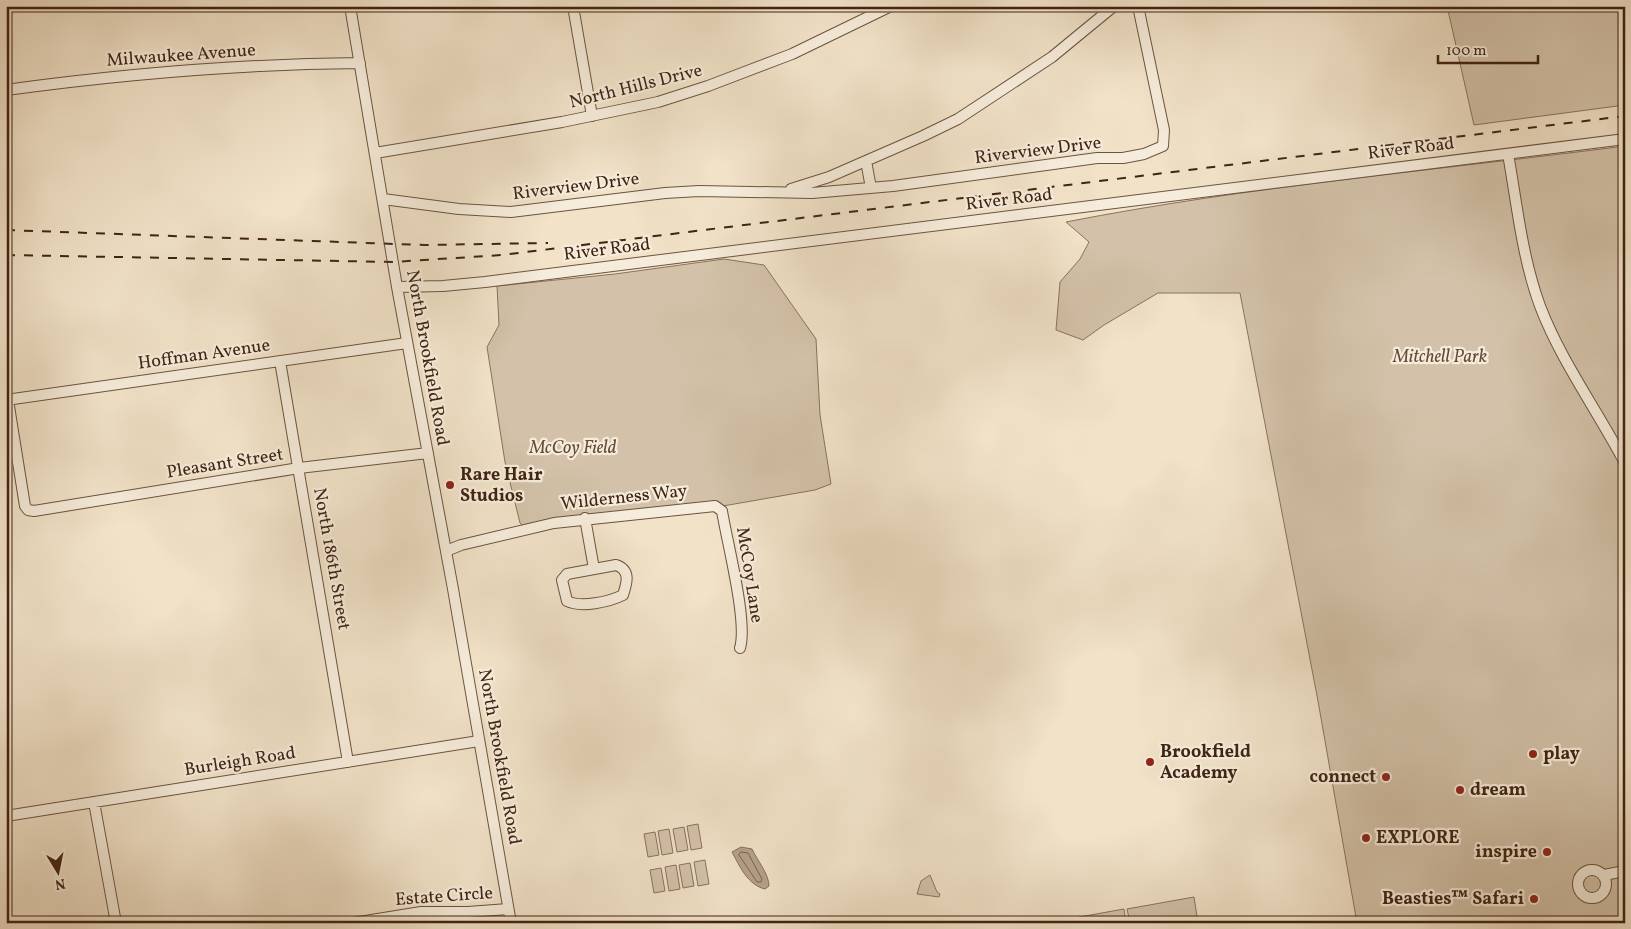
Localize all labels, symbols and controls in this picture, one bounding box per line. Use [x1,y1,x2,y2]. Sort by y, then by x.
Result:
scale bar [1438,32,1538,64]
street label: Milwaukee Avenue [105,38,257,74]
text: 100 m [1446,41,1486,62]
street label: North Hills Drive [567,58,705,116]
street label: Riverview Drive [973,131,1103,171]
street label: River Road [1366,131,1456,167]
street label: Riverview Drive [511,167,641,207]
street label: River Road [964,182,1054,218]
street label: River Road [562,232,652,268]
street label: North Brookfield Road [399,268,455,448]
street label: Hoffman Avenue [136,333,272,377]
park label: Mitchell Park [1392,345,1487,370]
park label: McCoy Field [529,436,617,461]
street label: Pleasant Street [165,442,285,486]
place label: Rare Hair Studios [460,463,543,509]
marker: Rare Hair Studios [444,479,456,491]
street label: Wilderness Way [559,479,689,517]
street label: North 186th Street [306,486,356,632]
street label: McCoy Lane [729,525,769,625]
street label: North Brookfield Road [471,667,527,847]
place label: Brookfield Academy [1160,740,1251,786]
street label: Burleigh Road [183,741,297,783]
place label: play [1543,742,1580,767]
marker: play [1527,748,1539,760]
marker: Brookfield Academy [1144,756,1156,768]
place label: connect [1310,765,1376,790]
marker: connect [1380,771,1392,783]
place label: dream [1470,778,1526,803]
marker: dream [1454,784,1466,796]
place label: EXPLORE [1376,826,1460,851]
marker: EXPLORE [1360,832,1372,844]
place label: inspire [1475,840,1537,865]
north arrow [32,846,82,896]
marker: inspire [1541,846,1553,858]
text: N [53,873,67,894]
street label: Estate Circle [394,881,494,913]
place label: Beasties™ Safari [1382,887,1524,912]
marker: Beasties™ Safari [1528,893,1540,905]

